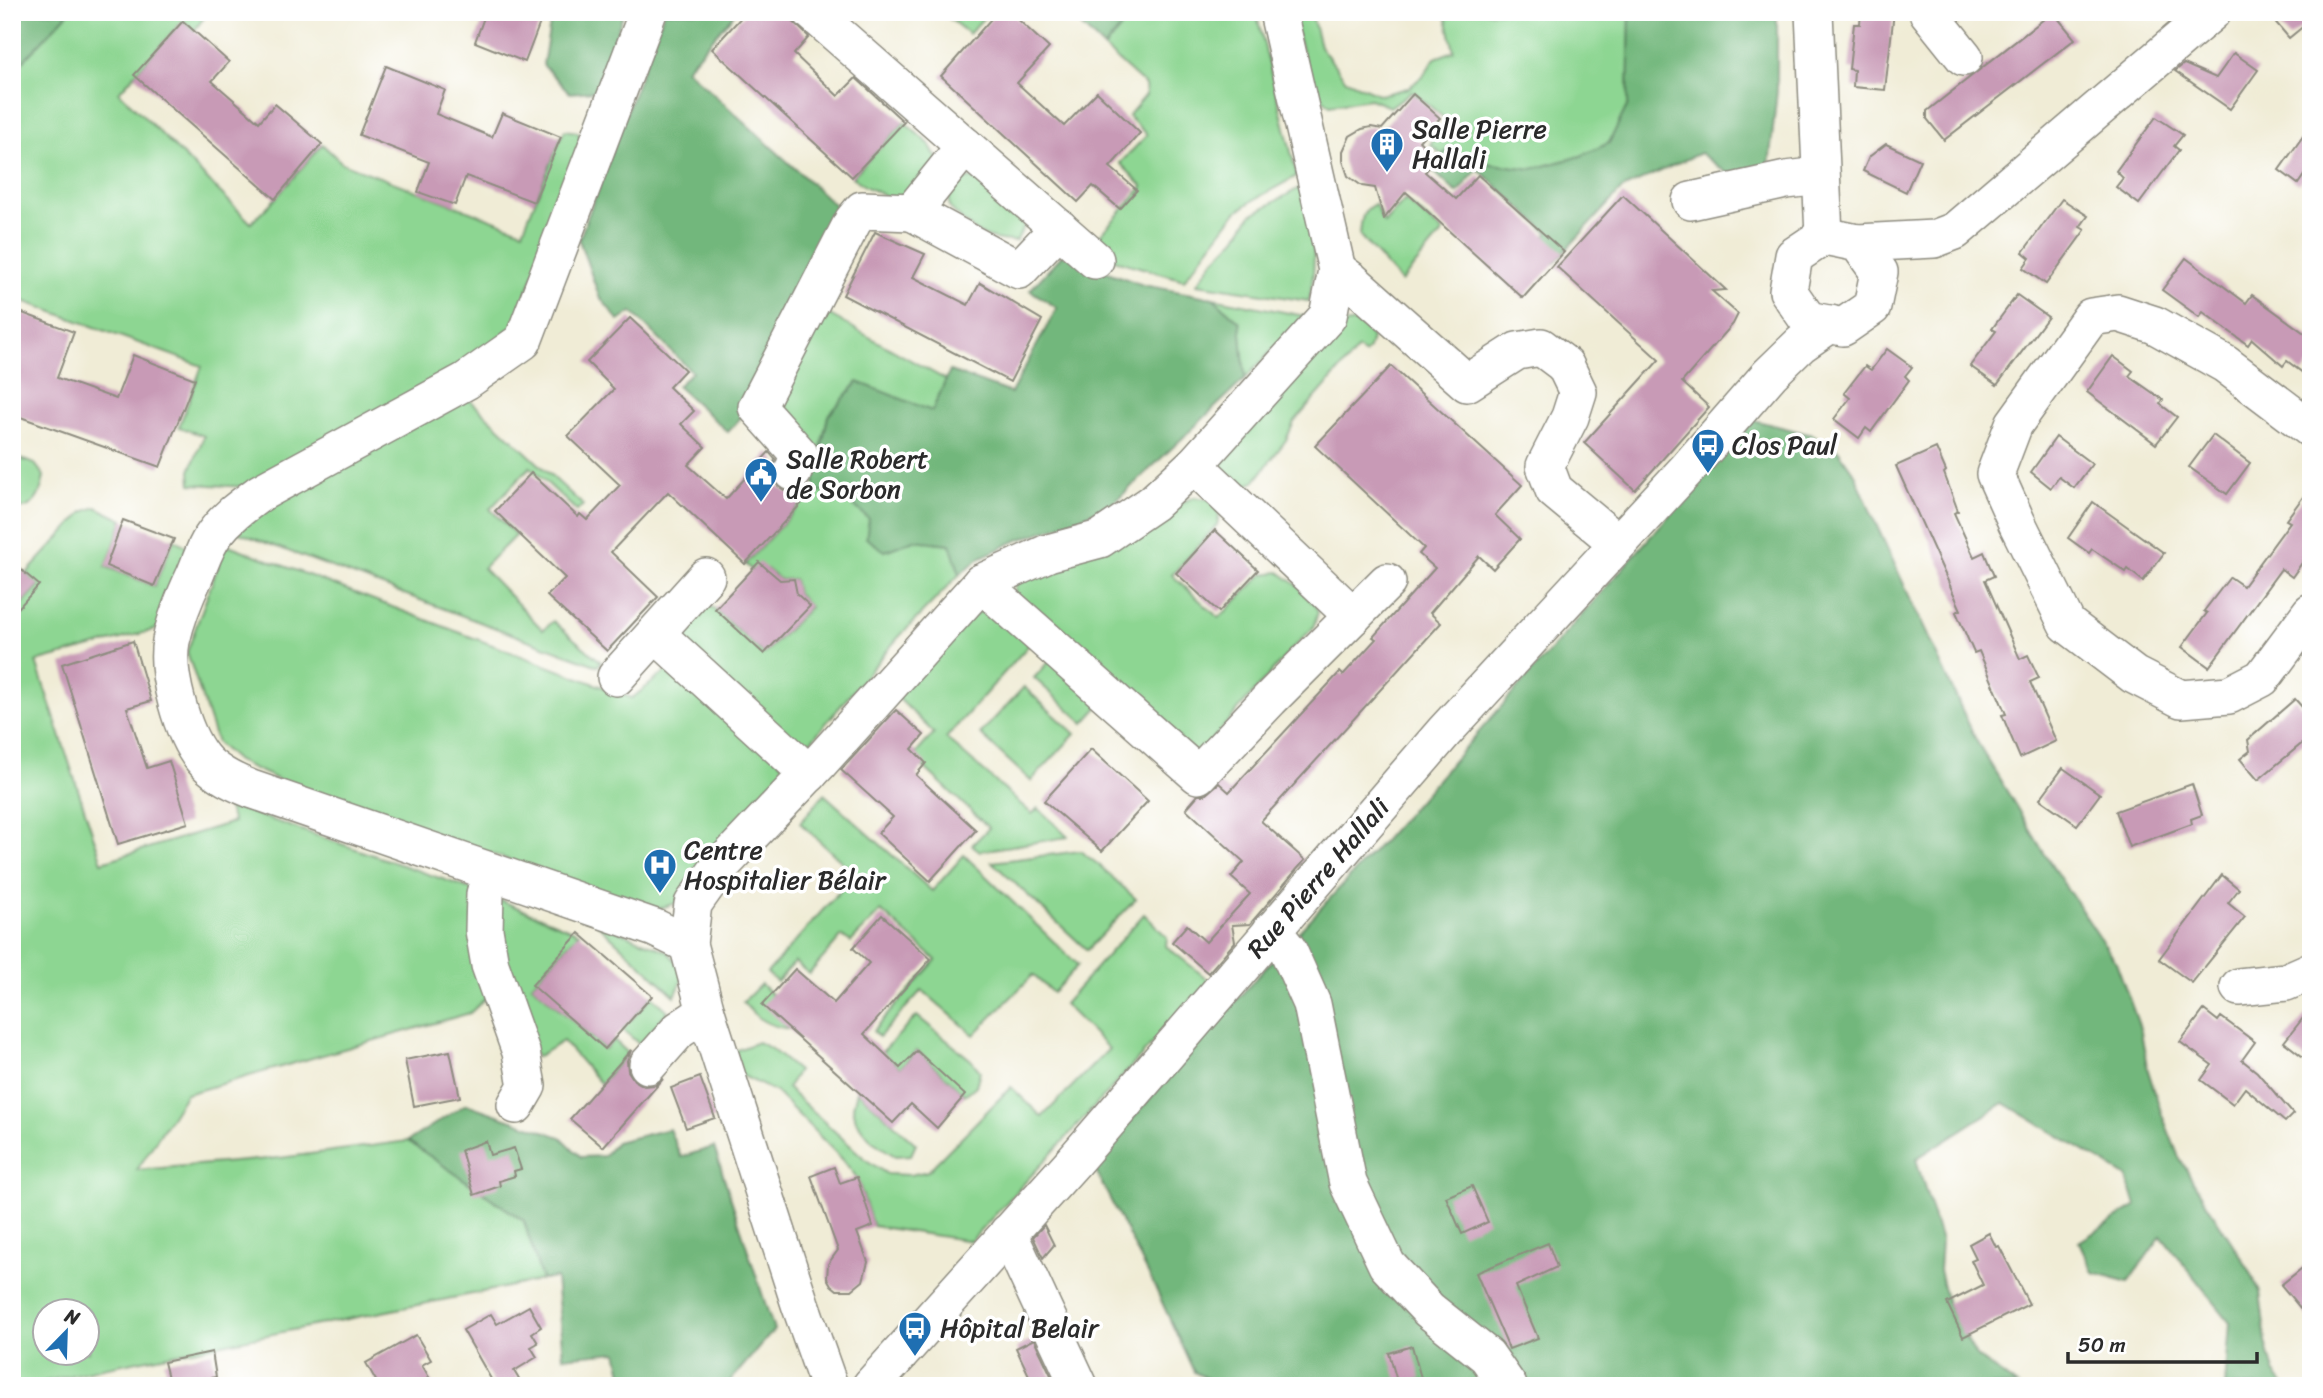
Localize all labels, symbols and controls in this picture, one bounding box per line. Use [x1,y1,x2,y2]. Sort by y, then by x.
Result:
place label: Salle Pierre Hallali [1412,106,1547,182]
building icon: Salle Pierre Hallali [1368,125,1406,174]
place label: Clos Paul [1732,422,1838,468]
bus stop icon: Clos Paul [1689,426,1727,475]
place label: Salle Robert de Sorbon [786,436,928,512]
public building icon: Salle Robert de Sorbon [742,455,780,504]
street label: Rue Pierre Hallali [1235,786,1402,969]
place label: Centre Hospitalier Bélair [684,827,887,903]
hospital icon: Centre Hospitalier Bélair [641,846,679,895]
north arrow [32,1296,102,1366]
text: N [59,1299,86,1335]
place label: Hôpital Belair [940,1305,1100,1351]
bus stop icon: Hôpital Belair [896,1309,934,1358]
scale bar [2068,1321,2256,1365]
text: 50 m [2078,1326,2126,1364]

